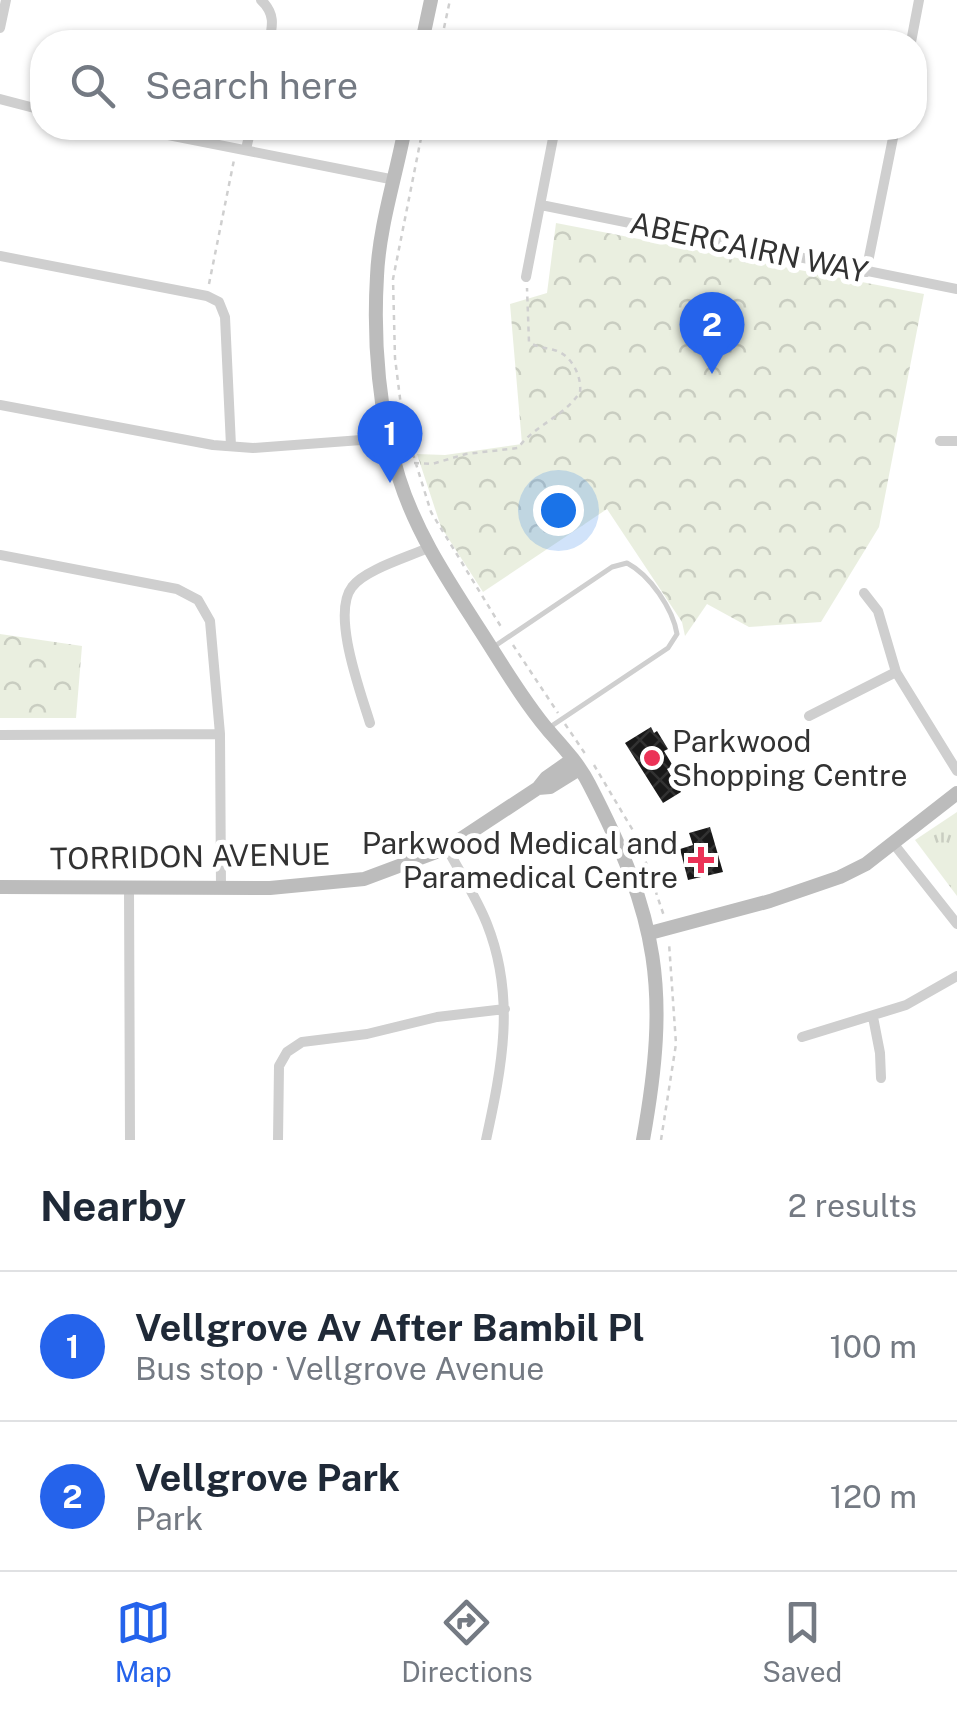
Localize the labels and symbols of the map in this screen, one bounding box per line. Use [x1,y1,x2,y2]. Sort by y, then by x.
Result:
street label: ABERCAIRN WAY [627,204,871,290]
pin: 2 [680,292,744,374]
pin: 1 [358,400,422,483]
your location [533,485,584,536]
place label: Parkwood Shopping Centre [672,723,907,793]
marker: Parkwood Shopping Centre [641,747,663,769]
place label: Parkwood Medical and Paramedical Centre [362,825,678,895]
street label: TORRIDON AVENUE [50,836,330,876]
marker: Parkwood Medical and Paramedical Centre [688,847,714,873]

